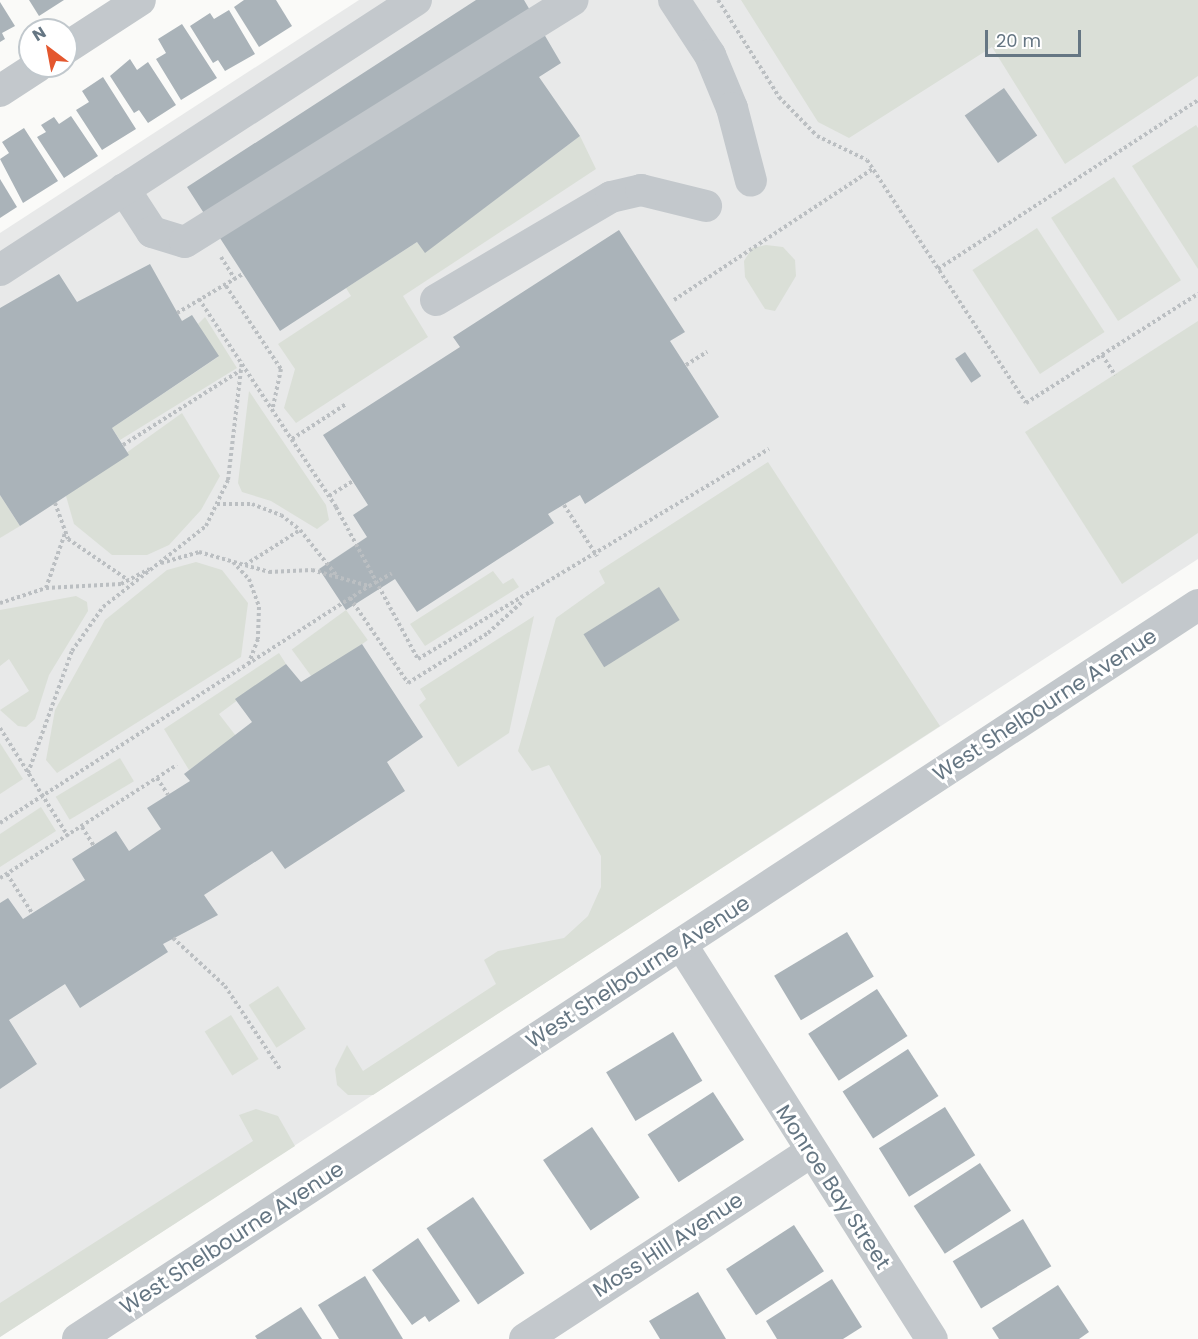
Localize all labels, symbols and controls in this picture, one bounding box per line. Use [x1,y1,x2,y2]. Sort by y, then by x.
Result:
north arrow [18,18,78,78]
scale bar [988,18,1084,56]
text: N [28,21,50,47]
text: 20 m [996,28,1041,53]
street label: West Shelbourne Avenue [928,623,1162,787]
street label: West Shelbourne Avenue [521,890,755,1054]
street label: Monroe Bay Street [770,1100,896,1274]
street label: West Shelbourne Avenue [115,1156,349,1320]
street label: Moss Hill Avenue [588,1187,748,1303]

